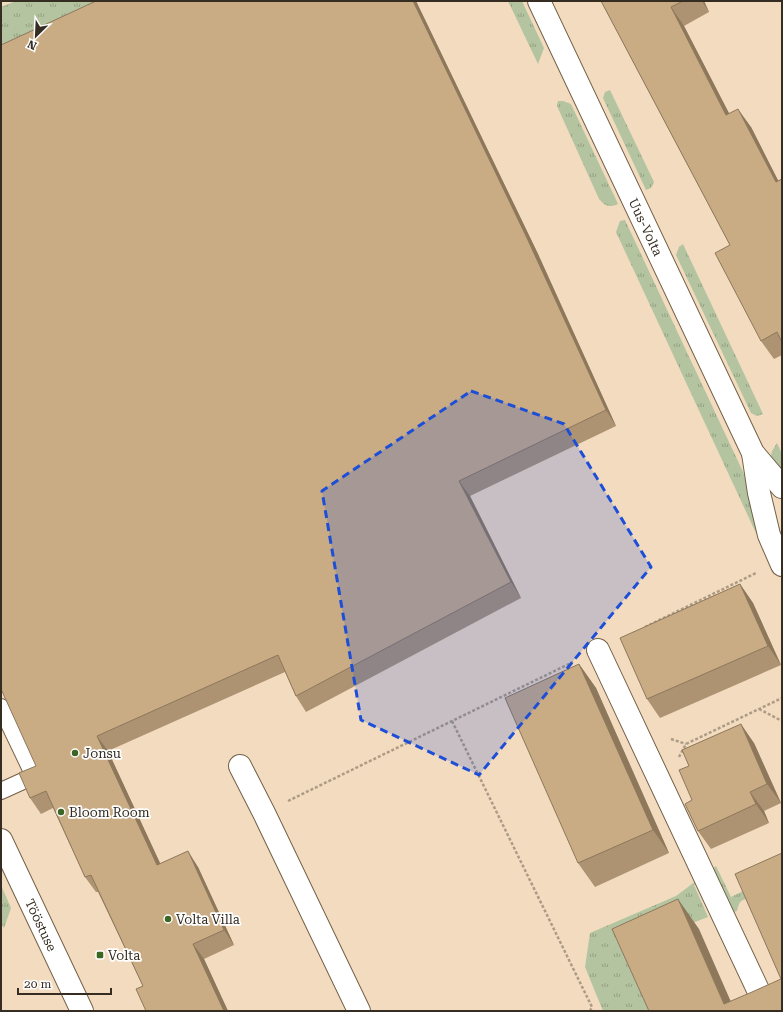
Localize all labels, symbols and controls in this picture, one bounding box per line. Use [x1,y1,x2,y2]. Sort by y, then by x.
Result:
north arrow [16,16,56,56]
text: N [25,37,39,52]
street label: Uus-Volta [626,196,666,258]
place label: Jonsu [83,746,121,761]
marker: Jonsu [70,748,80,758]
place label: Bloom Room [69,805,150,820]
marker: Bloom Room [56,807,66,817]
street label: Tööstuse [22,896,60,954]
place label: Volta Villa [176,912,240,927]
marker: Volta Villa [163,914,173,924]
place label: Volta [108,948,140,963]
marker: Volta [95,950,105,960]
scale bar [18,970,111,996]
text: 20 m [24,977,51,991]

